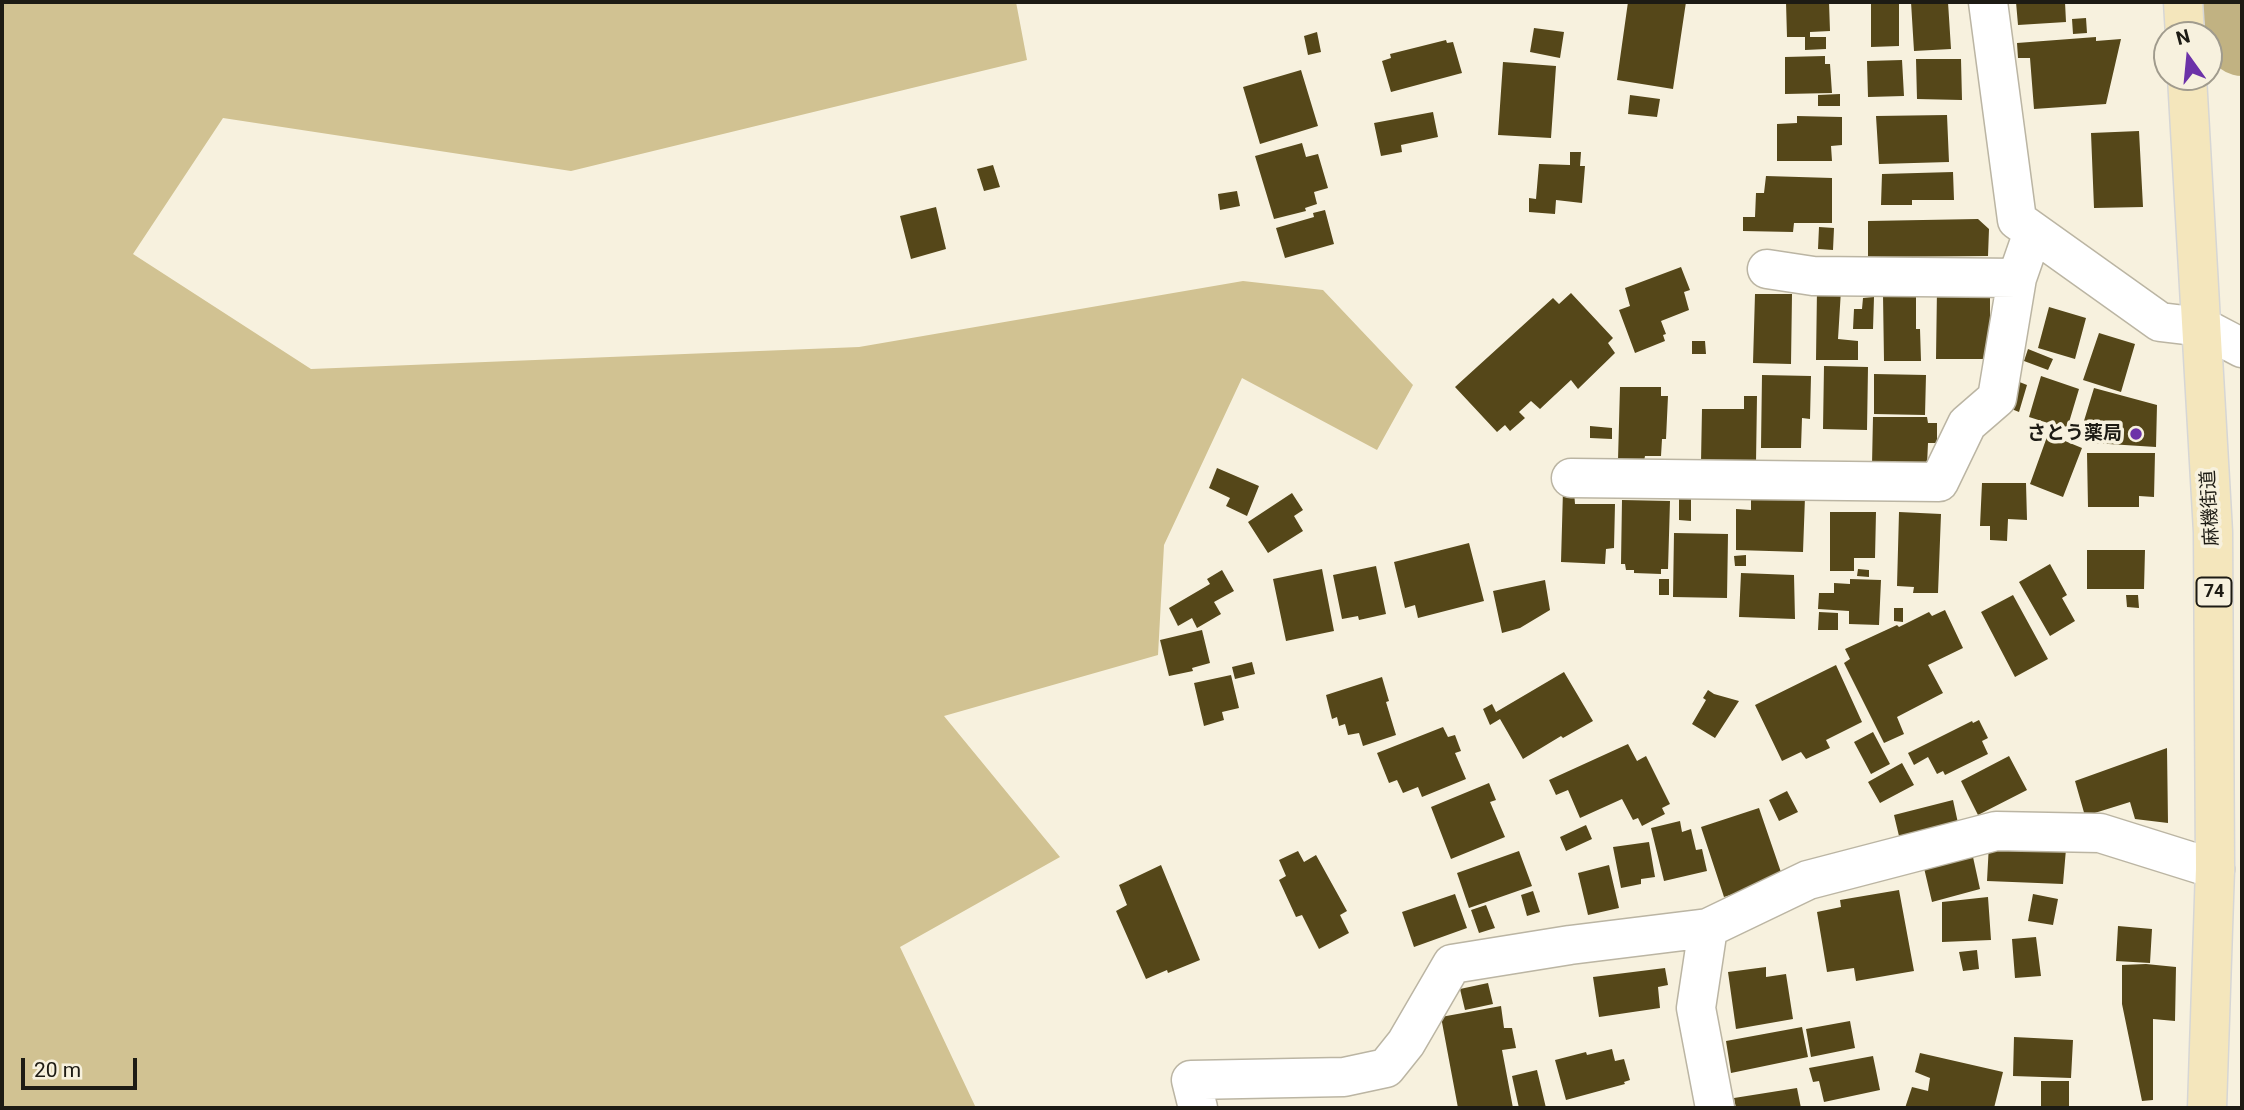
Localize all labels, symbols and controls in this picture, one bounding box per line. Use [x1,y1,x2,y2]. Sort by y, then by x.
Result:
north arrow [2153,21,2223,91]
text: N [2174,24,2192,50]
place label: さとう薬局 [2027,423,2122,445]
marker: さとう薬局 [2128,426,2144,442]
street label: 麻機街道 [2198,469,2224,547]
road number: 74 [2196,578,2232,606]
scale bar [24,1044,140,1088]
text: 20 m [34,1058,81,1082]

